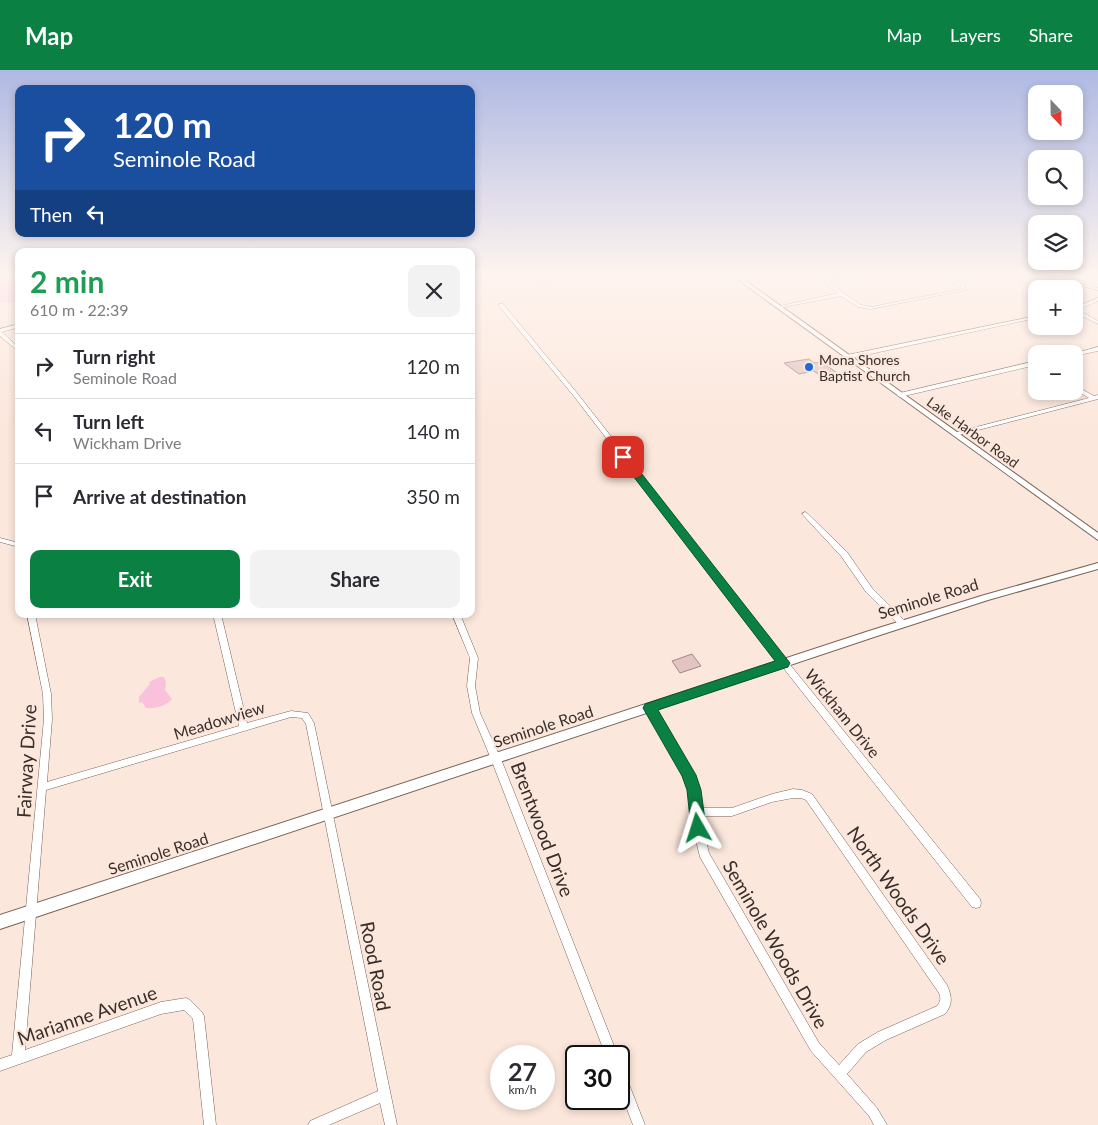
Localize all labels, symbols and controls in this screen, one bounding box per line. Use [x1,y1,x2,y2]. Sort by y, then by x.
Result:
text: Map [25,21,73,50]
text: Map [886,24,922,46]
text: Layers [950,24,1001,46]
text: Share [1029,24,1073,46]
north arrow [1028,85,1082,140]
map controls [1028,85,1083,400]
text: 120 m [113,103,212,145]
icon: right [30,105,95,170]
text: Seminole Road [113,145,256,172]
button: search [1028,150,1083,205]
icon: left [82,200,110,228]
text: Then [30,203,72,226]
button: layers [1028,215,1083,270]
text: 2 min [30,263,104,299]
button: close [408,265,460,317]
button: + [1028,280,1083,335]
text: 610 m · 22:39 [30,300,129,319]
text: Turn right [73,345,155,368]
button: − [1028,345,1083,400]
place label: Mona Shores Baptist Church [819,351,910,384]
icon: right [30,352,58,380]
text: 120 m [406,355,460,378]
marker: Mona Shores Baptist Church [803,361,815,373]
text: Seminole Road [73,368,177,387]
street label: Lake Harbor Road [924,393,1022,471]
text: Turn left [73,410,144,433]
icon: left [30,417,58,445]
text: 140 m [406,420,460,443]
text: Wickham Drive [73,433,181,452]
pin [602,436,644,478]
icon: arrive [609,443,637,471]
icon: arrive [30,482,58,510]
text: Arrive at destination [73,485,246,508]
text: 350 m [406,485,460,508]
button: Exit [30,550,240,608]
button: Share [250,550,460,608]
street label: Seminole Road [876,574,980,622]
street label: Wickham Drive [802,665,884,761]
street label: Meadowview [171,697,267,743]
street label: Seminole Road [491,701,595,751]
street label: Fairway Drive [12,704,40,818]
street label: Brentwood Drive [507,758,579,900]
position arrow [671,801,723,853]
street label: North Woods Drive [843,822,955,968]
street label: Seminole Road [106,828,210,878]
street label: Seminole Woods Drive [719,856,833,1032]
street label: Rood Road [356,919,396,1013]
street label: Marianne Avenue [14,980,160,1050]
speed limit sign: 30 [565,1045,630,1110]
text: 27 [508,1056,537,1086]
text: km/h [508,1082,537,1097]

